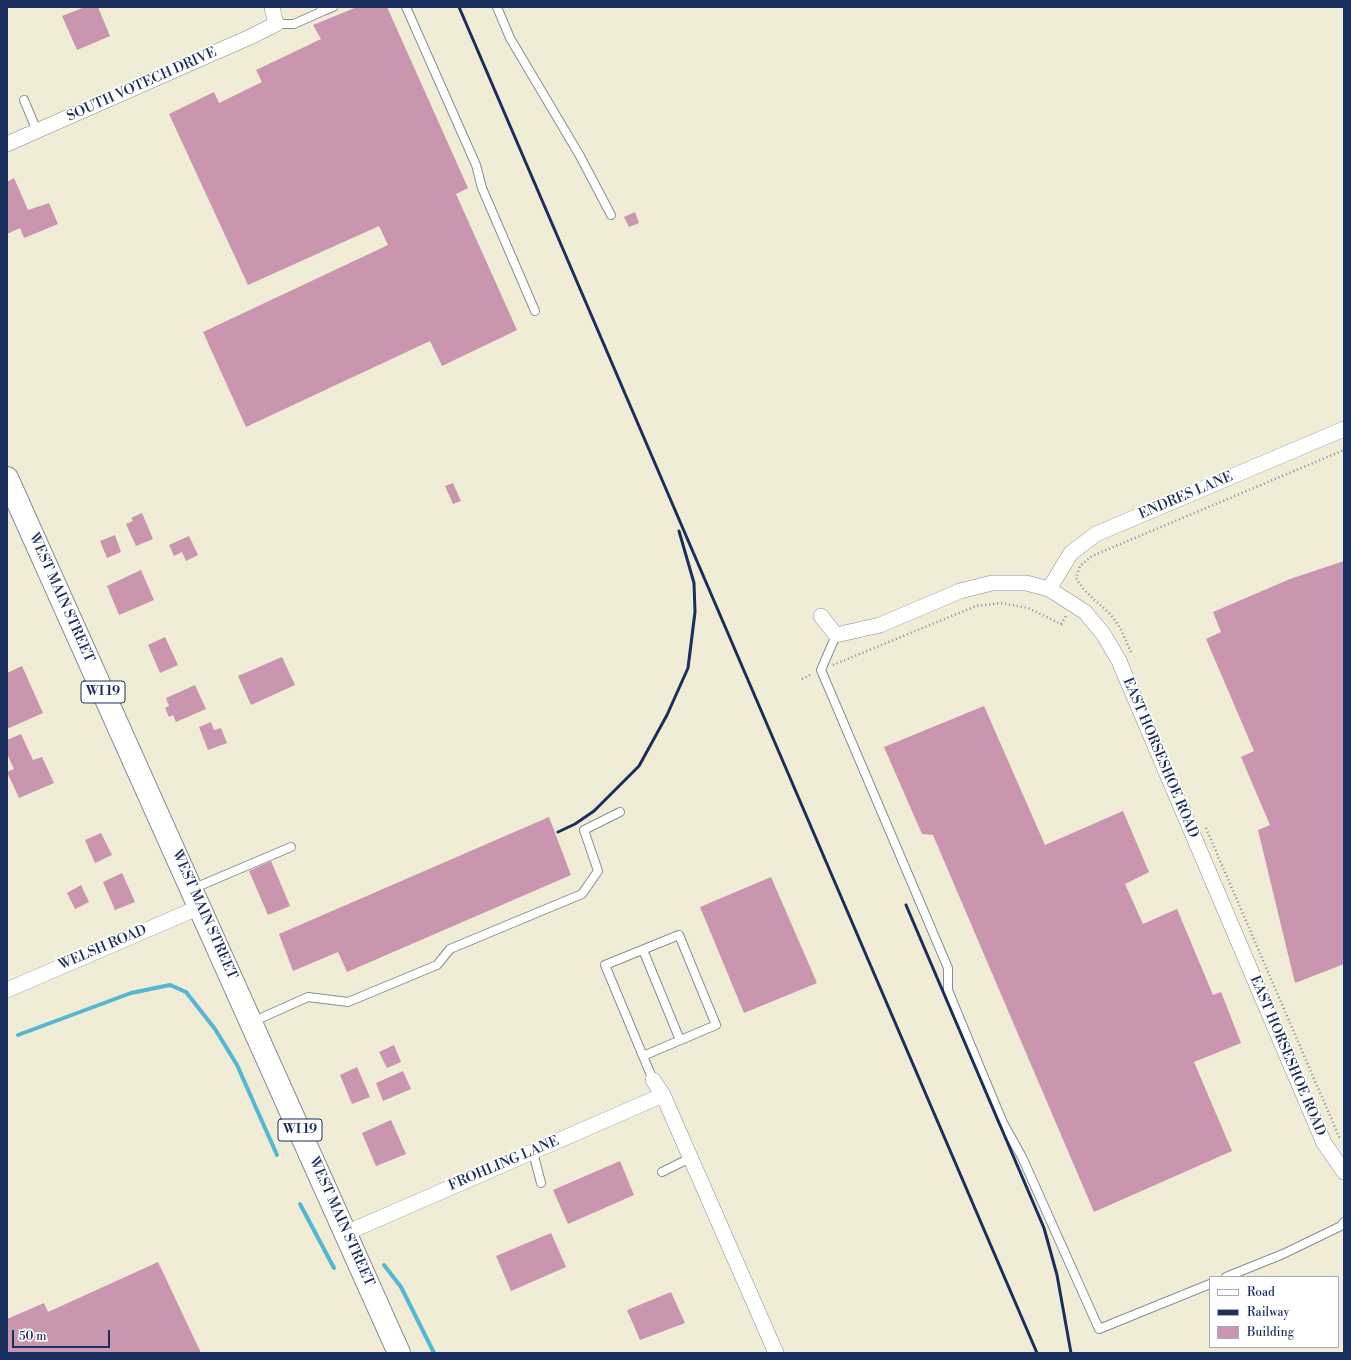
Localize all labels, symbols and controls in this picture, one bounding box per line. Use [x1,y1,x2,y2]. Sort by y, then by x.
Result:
street label: SOUTH VOTECH DRIVE [65,44,219,126]
street label: ENDRES LANE [1136,469,1236,523]
street label: WEST MAIN STREET [25,531,97,665]
street label: EAST HORSESHOE ROAD [1119,675,1201,841]
road number: WI 19 [81,681,125,703]
street label: WEST MAIN STREET [168,848,240,982]
street label: WELSH ROAD [56,922,150,974]
street label: EAST HORSESHOE ROAD [1246,973,1328,1139]
road number: WI 19 [278,1119,322,1141]
street label: FROHLING LANE [446,1133,562,1195]
street label: WEST MAIN STREET [305,1155,377,1289]
legend [1209,1276,1339,1348]
text: Road [1247,1285,1275,1300]
text: Railway [1247,1305,1289,1320]
scale bar [14,1322,112,1348]
text: Building [1247,1325,1294,1340]
text: 50 m [19,1329,47,1344]

